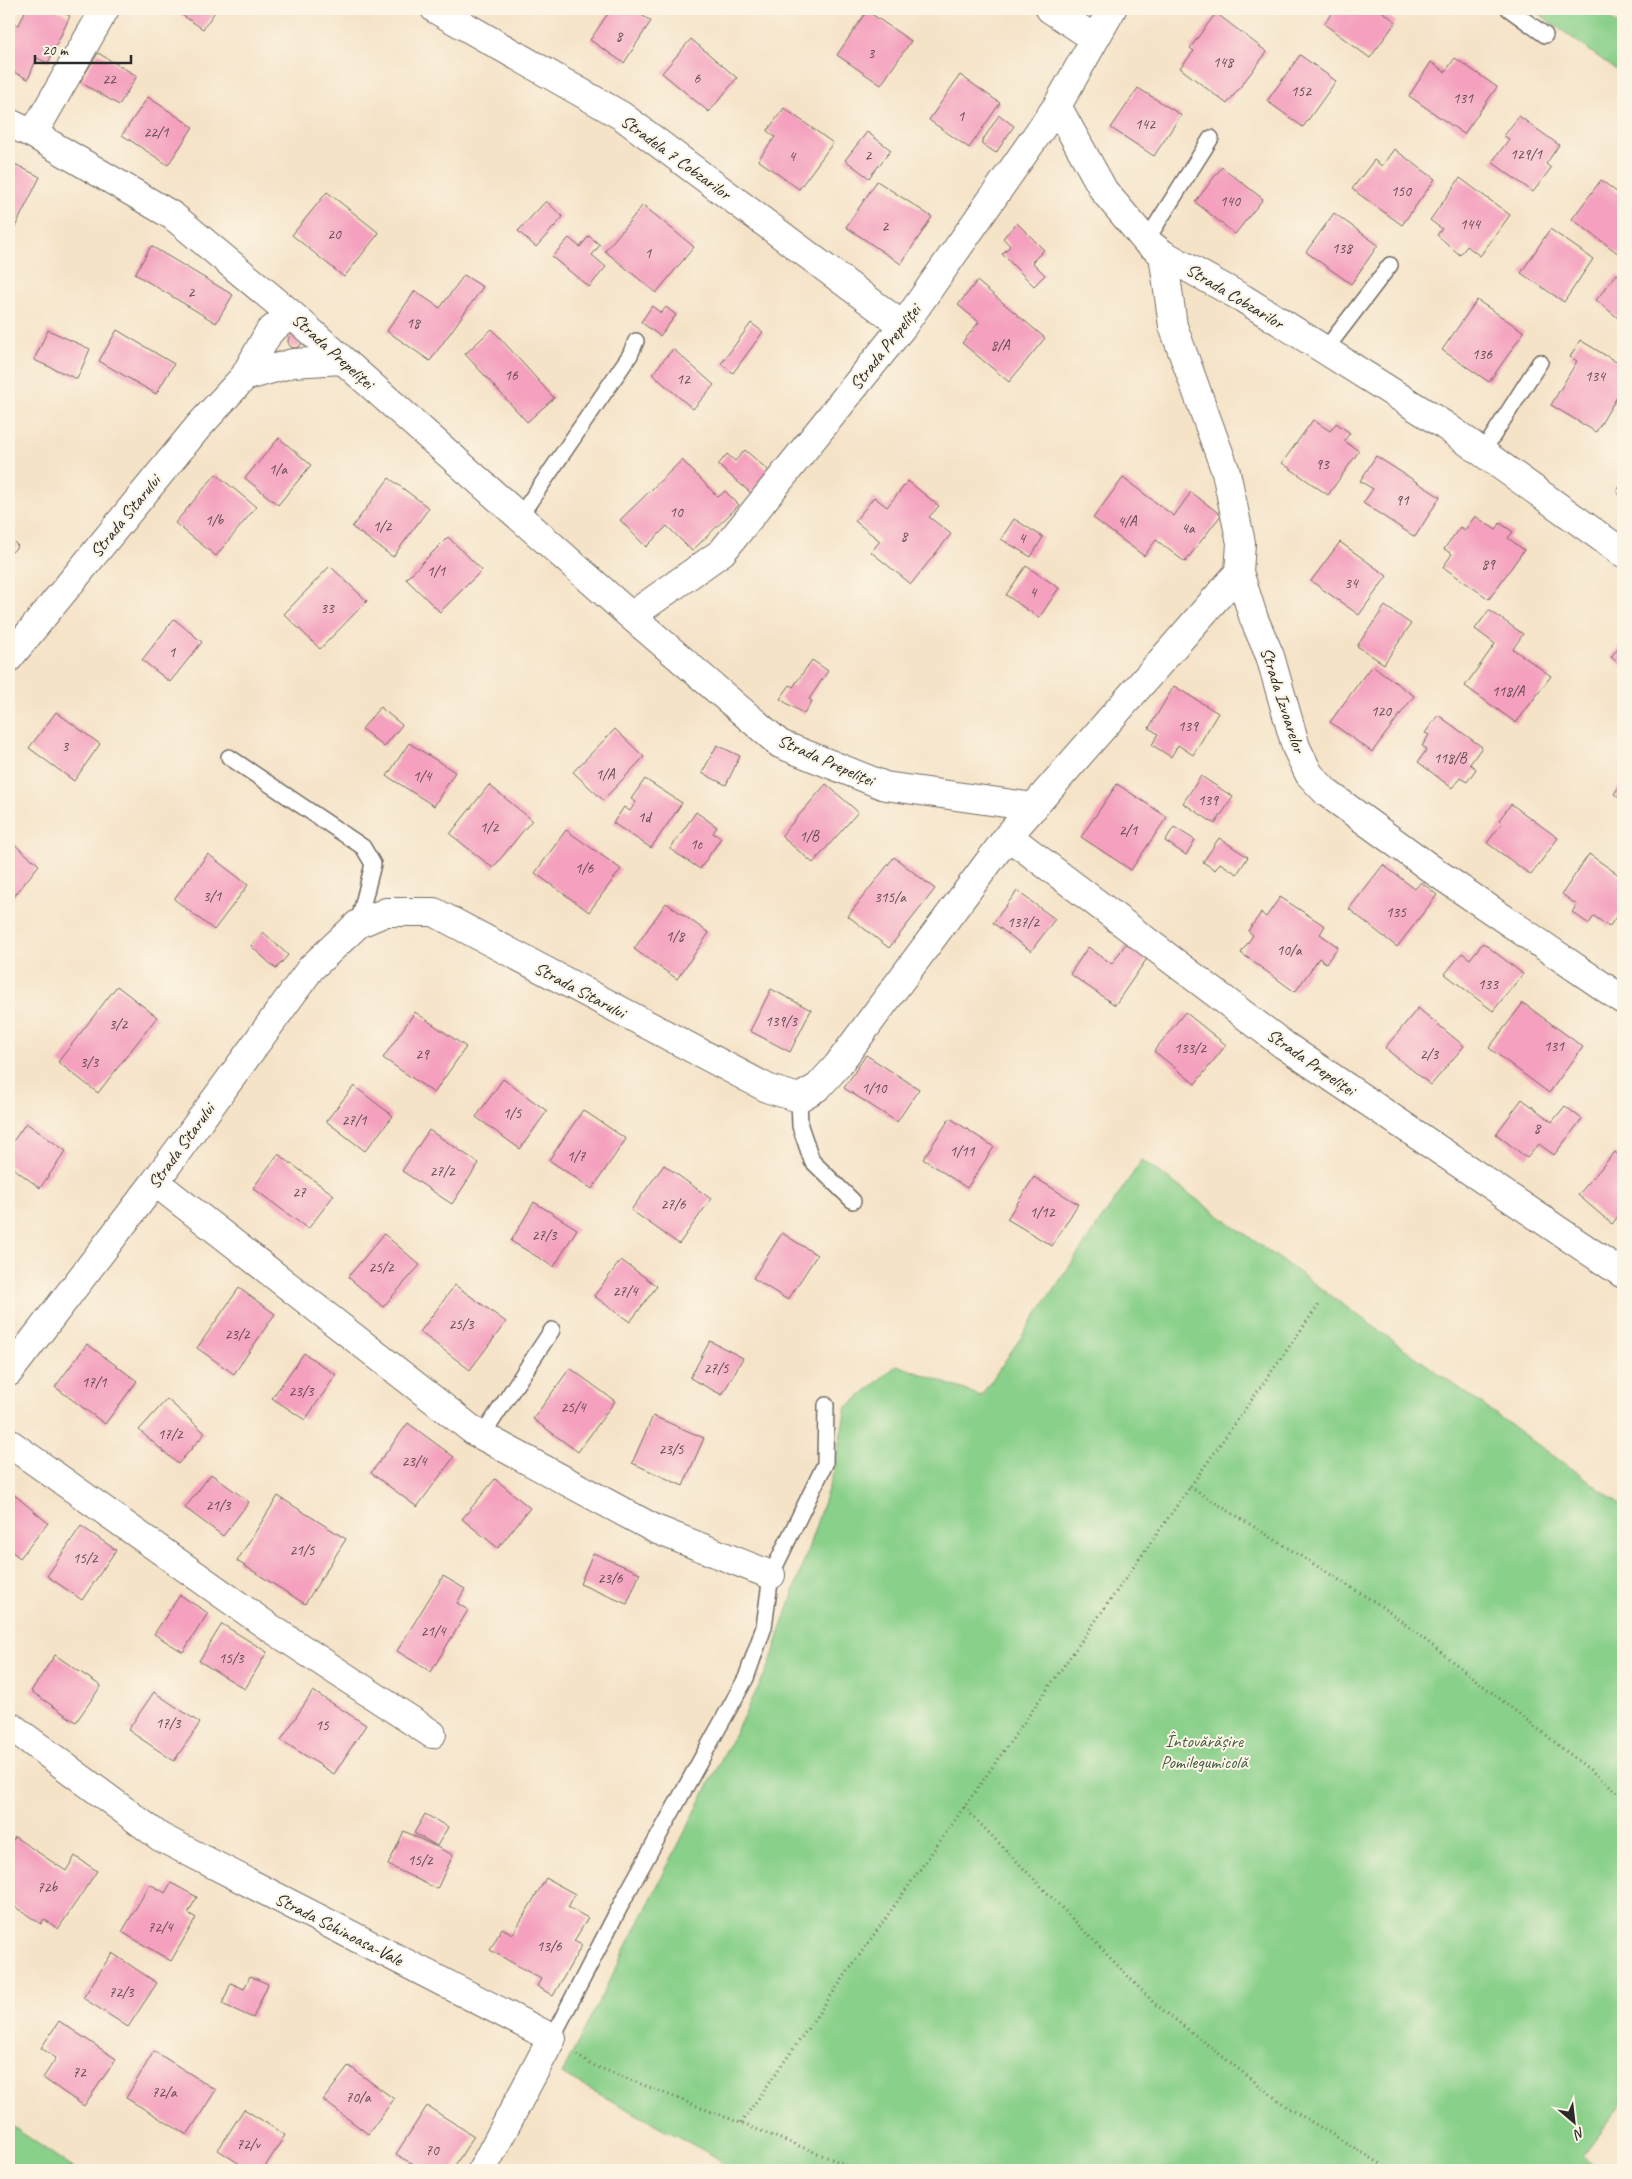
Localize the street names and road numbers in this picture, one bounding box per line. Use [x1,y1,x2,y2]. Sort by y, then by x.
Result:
street label: Stradela 7 Cobzarilor [617,110,737,205]
street label: Strada Cobzarilor [1182,258,1289,335]
street label: Strada Prepeliței [845,298,927,394]
street label: Strada Prepeliței [287,308,381,395]
street label: Strada Sitarului [85,468,167,562]
street label: Strada Izvoarelor [1256,644,1311,757]
street label: Strada Prepeliței [774,729,880,792]
street label: Strada Sitarului [531,957,632,1024]
street label: Strada Prepeliței [1263,1023,1362,1102]
street label: Strada Sitarului [143,1097,221,1193]
street label: Strada Schinoasa-Vale [272,1887,407,1971]

